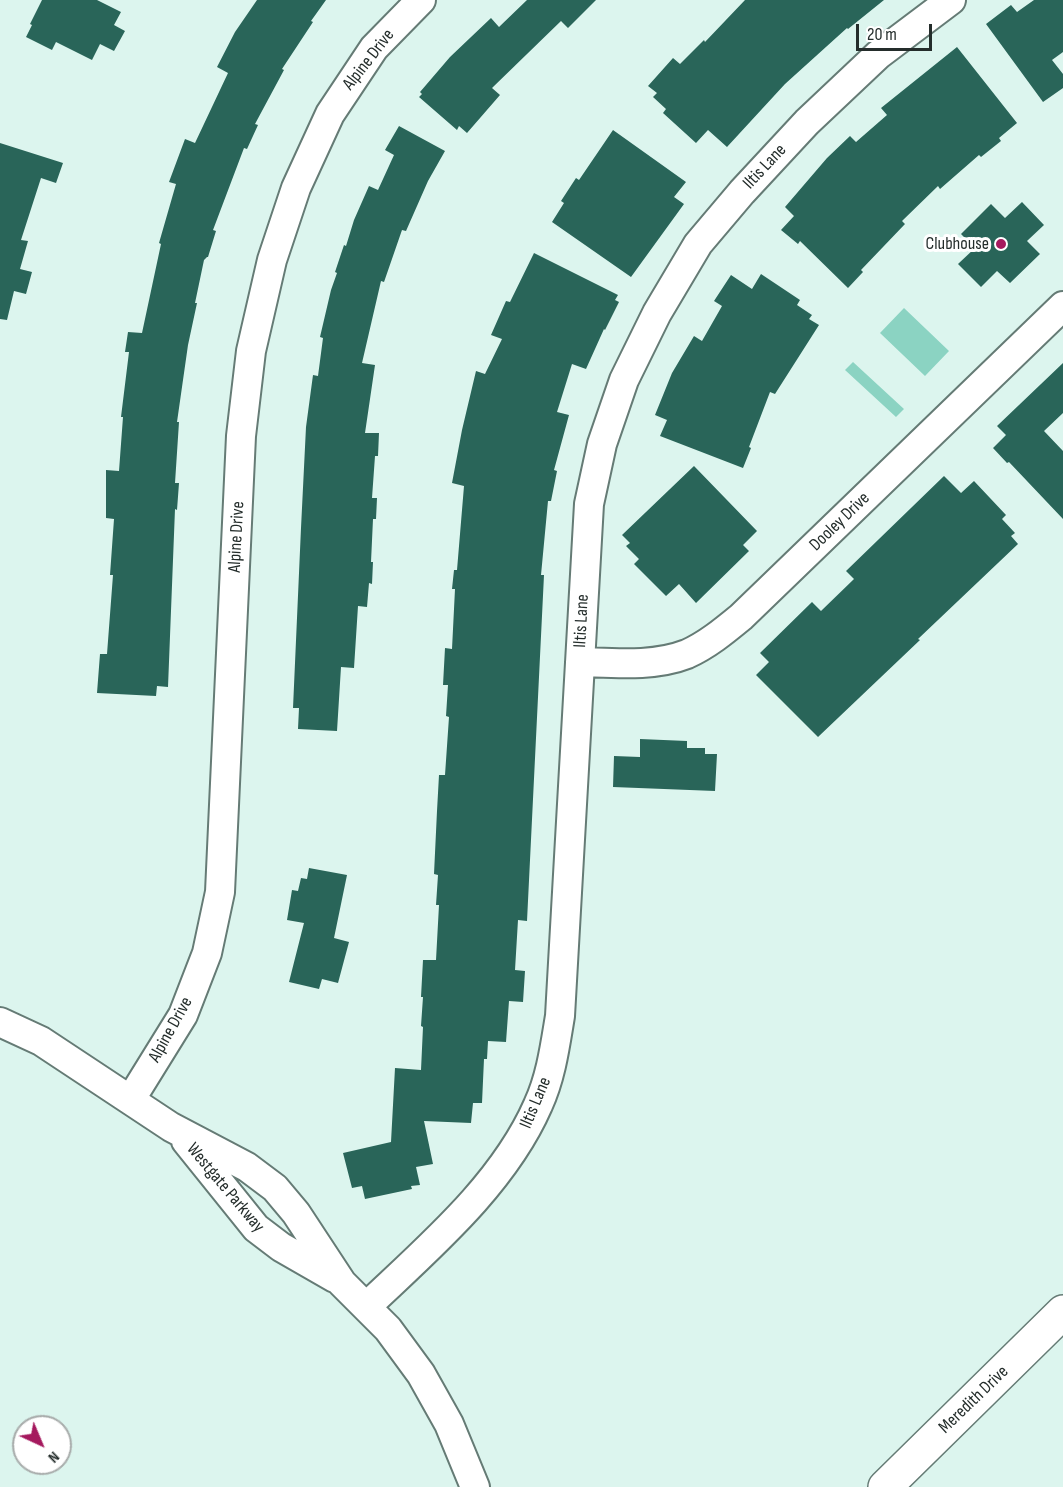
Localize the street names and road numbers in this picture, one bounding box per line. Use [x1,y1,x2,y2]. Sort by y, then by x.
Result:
street label: Alpine Drive [339,25,399,95]
street label: Iltis Lane [739,140,791,194]
street label: Dooley Drive [805,488,875,556]
street label: Alpine Drive [224,501,250,573]
street label: Iltis Lane [570,594,594,648]
street label: Alpine Drive [144,994,198,1066]
street label: Iltis Lane [516,1074,556,1132]
street label: Westgate Parkway [181,1139,269,1237]
street label: Meredith Drive [935,1362,1013,1438]

